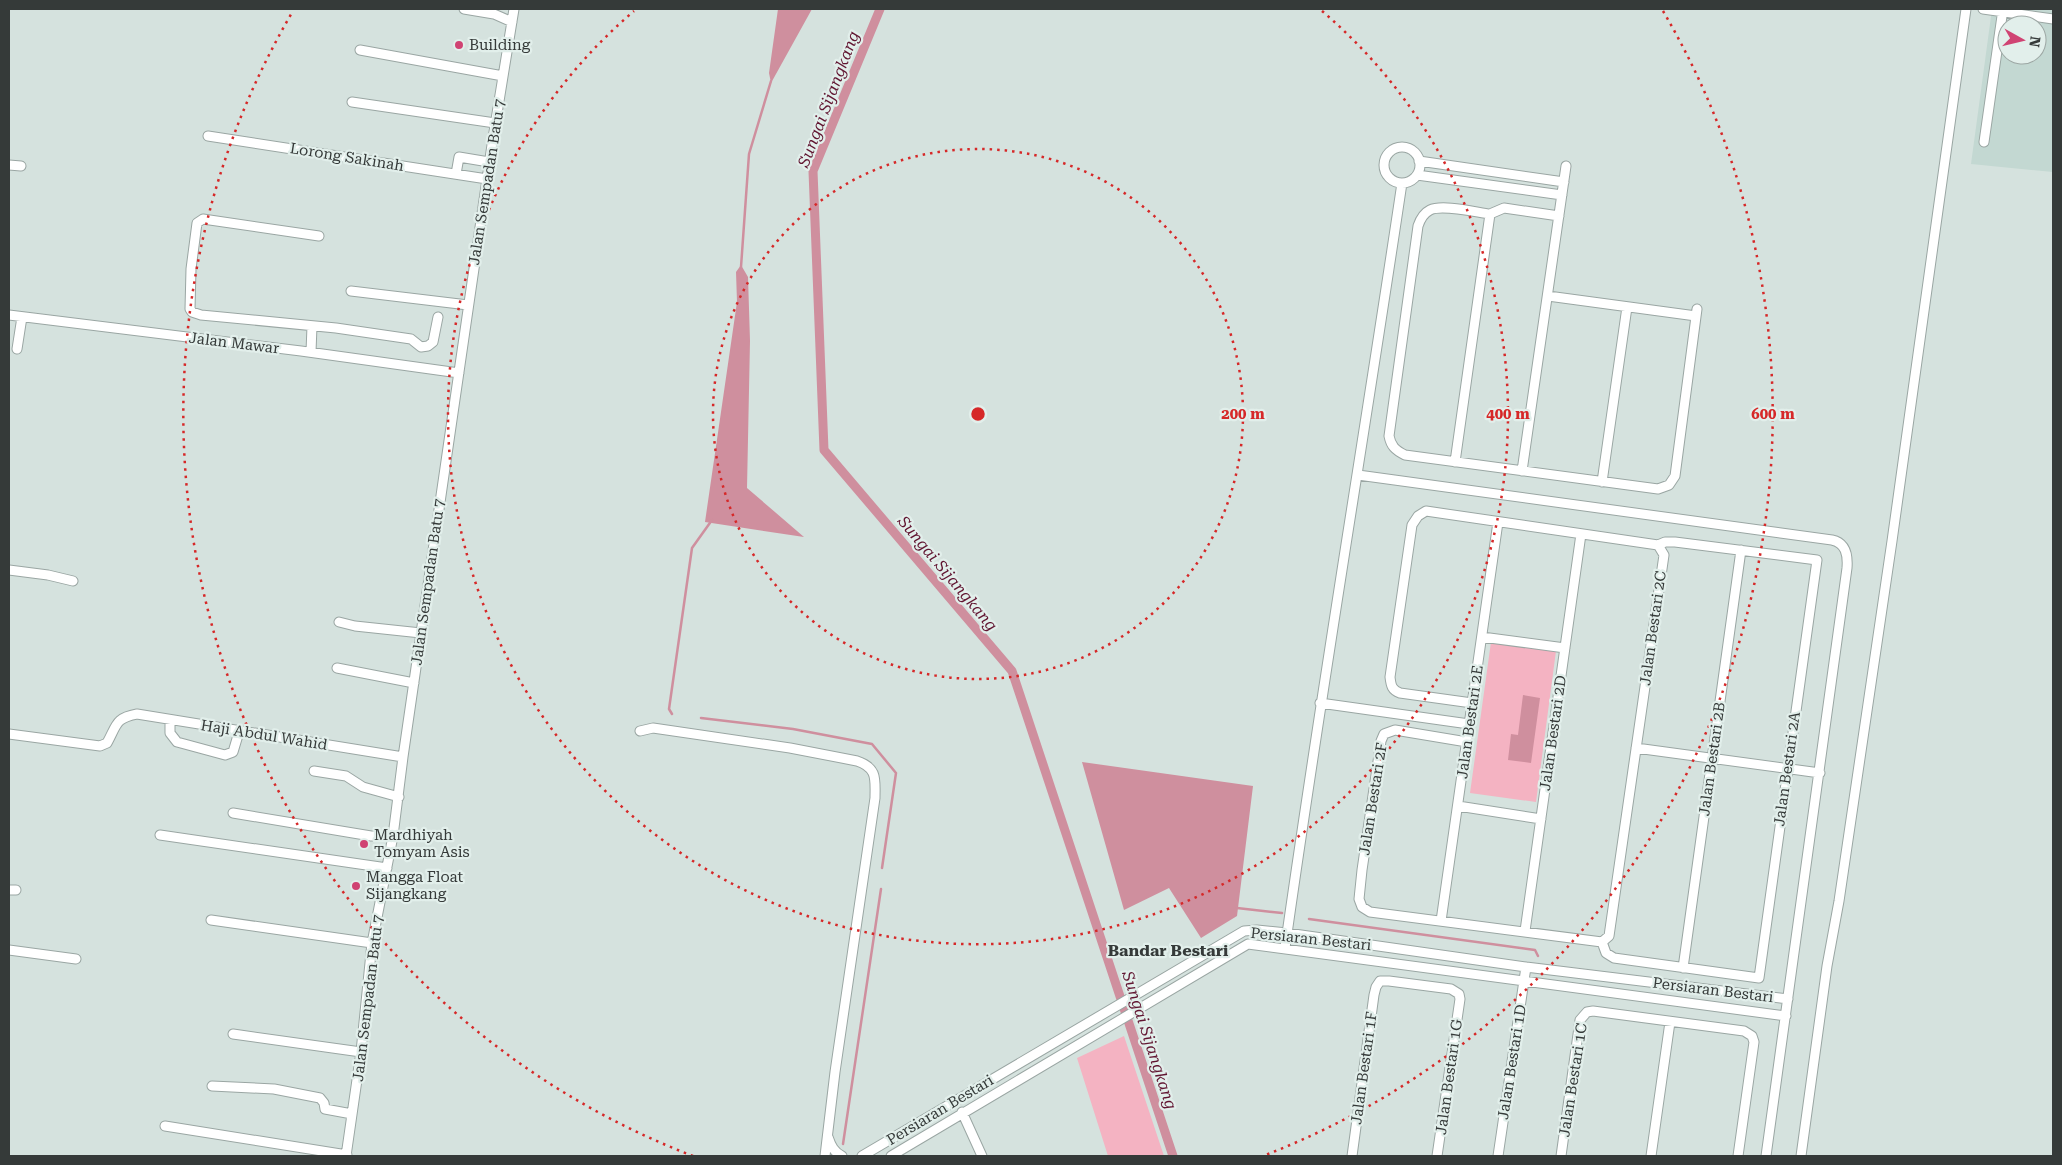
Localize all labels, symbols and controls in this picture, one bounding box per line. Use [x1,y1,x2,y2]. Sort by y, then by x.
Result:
north arrow [1997,15,2047,65]
water label: Sungai Sijangkang [793,28,863,171]
text: N [2026,35,2044,48]
place label: Building [469,36,531,54]
marker: Building [453,39,465,51]
street label: Jalan Sempadan Batu 7 [465,98,509,266]
street label: Lorong Sakinah [289,139,406,175]
street label: Jalan Mawar [188,329,280,357]
centre of rings [969,405,987,423]
text: 200 m [1221,405,1265,423]
text: 400 m [1486,405,1530,423]
text: 600 m [1751,405,1795,423]
street label: Jalan Sempadan Batu 7 [407,498,449,666]
water label: Sungai Sijangkang [893,511,1001,635]
street label: Jalan Bestari 2C [1636,569,1670,686]
street label: Jalan Bestari 2E [1453,664,1487,780]
street label: Jalan Bestari 2D [1536,674,1570,792]
street label: Jalan Bestari 2B [1695,701,1729,817]
street label: Jalan Bestari 2A [1770,710,1804,827]
street label: Haji Abdul Wahid [199,716,329,754]
street label: Jalan Bestari 2F [1355,741,1391,857]
place label: Mardhiyah Tomyam Asis [374,826,470,861]
marker: Mardhiyah Tomyam Asis [358,838,370,850]
place label: Mangga Float Sijangkang [366,868,464,903]
marker: Mangga Float Sijangkang [350,880,362,892]
street label: Jalan Sempadan Batu 7 [349,914,387,1082]
street label: Persiaran Bestari [1250,924,1373,954]
district label: Bandar Bestari [1108,941,1229,960]
water label: Sungai Sijangkang [1118,968,1181,1112]
street label: Persiaran Bestari [1652,974,1775,1006]
street label: Jalan Bestari 1D [1494,1003,1530,1121]
street label: Jalan Bestari 1F [1347,1010,1381,1126]
street label: Jalan Bestari 1G [1432,1018,1466,1136]
street label: Jalan Bestari 1C [1555,1021,1591,1138]
street label: Persiaran Bestari [883,1071,997,1149]

